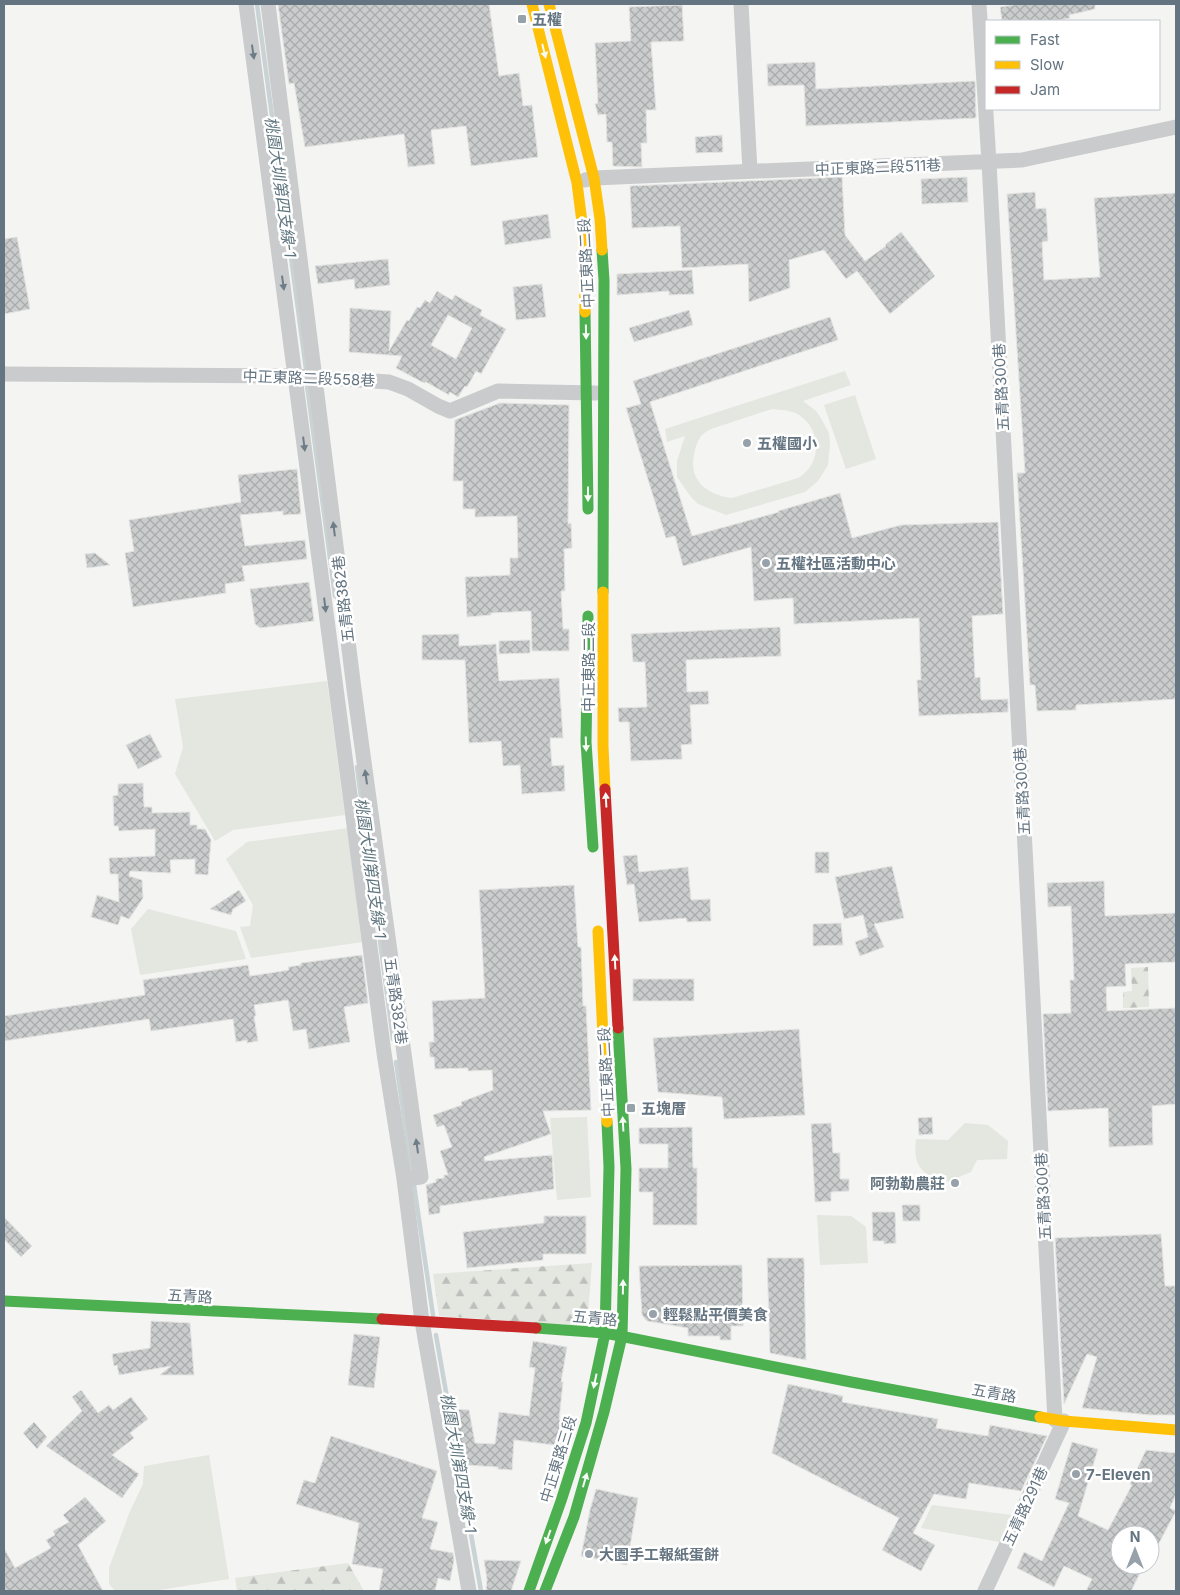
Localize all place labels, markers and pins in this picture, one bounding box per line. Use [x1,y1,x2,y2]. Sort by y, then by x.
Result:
place label: 五權 [532,10,562,29]
marker: 五權 [516,13,528,25]
place label: 五權國小 [757,434,818,453]
marker: 五權國小 [741,437,753,449]
place label: 五權社區活動中心 [776,554,896,573]
marker: 五權社區活動中心 [760,557,772,569]
place label: 五塊厝 [641,1099,686,1118]
marker: 五塊厝 [625,1102,637,1114]
place label: 阿勃勒農莊 [870,1174,945,1193]
marker: 阿勃勒農莊 [949,1177,961,1189]
place label: 輕鬆點平價美食 [663,1305,768,1324]
marker: 輕鬆點平價美食 [647,1308,659,1320]
place label: 7-Eleven [1086,1465,1151,1484]
marker: 7-Eleven [1070,1468,1082,1480]
place label: 大園手工報紙蛋餅 [599,1545,719,1564]
marker: 大園手工報紙蛋餅 [583,1548,595,1560]

